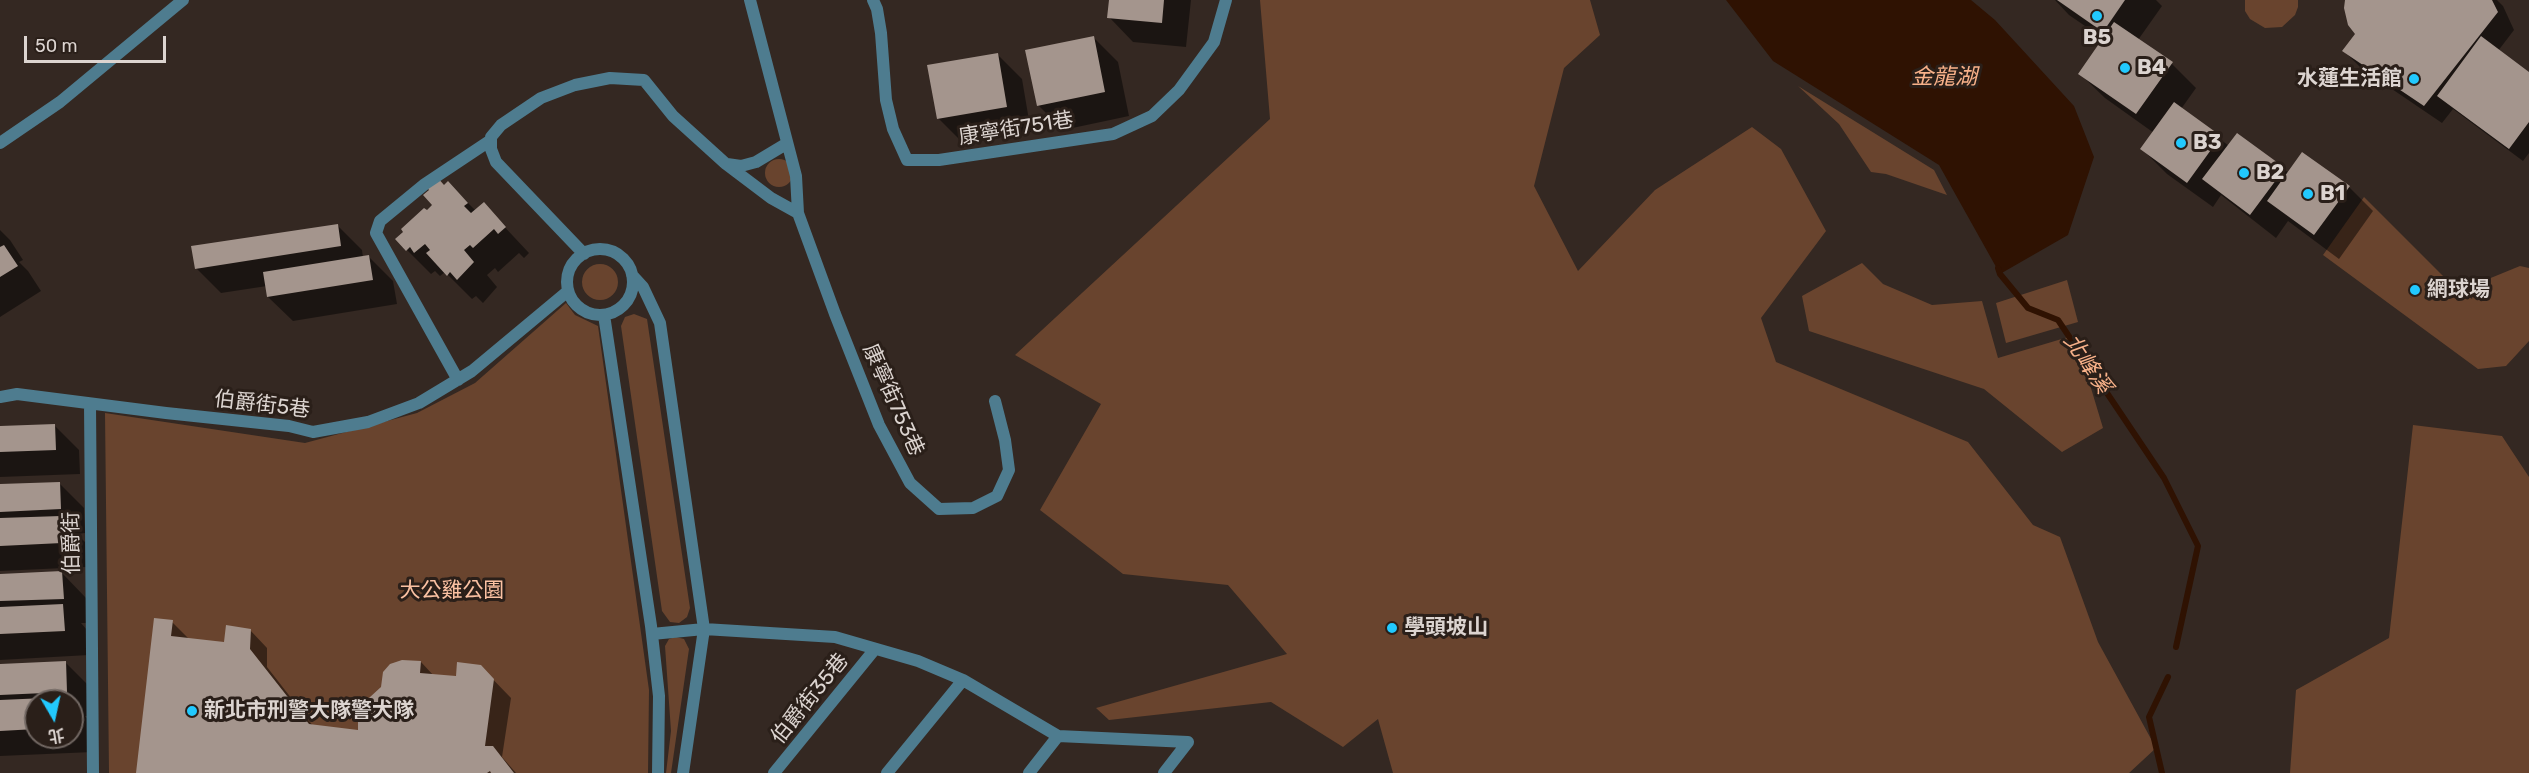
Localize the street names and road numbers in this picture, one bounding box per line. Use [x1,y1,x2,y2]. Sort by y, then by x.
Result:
street label: 康寧街751巷 [957,107,1075,151]
street label: 康寧街753巷 [857,340,929,460]
street label: 伯爵街5巷 [213,387,311,423]
street label: 伯爵街 [59,511,85,575]
street label: 伯爵街35巷 [766,649,854,749]

